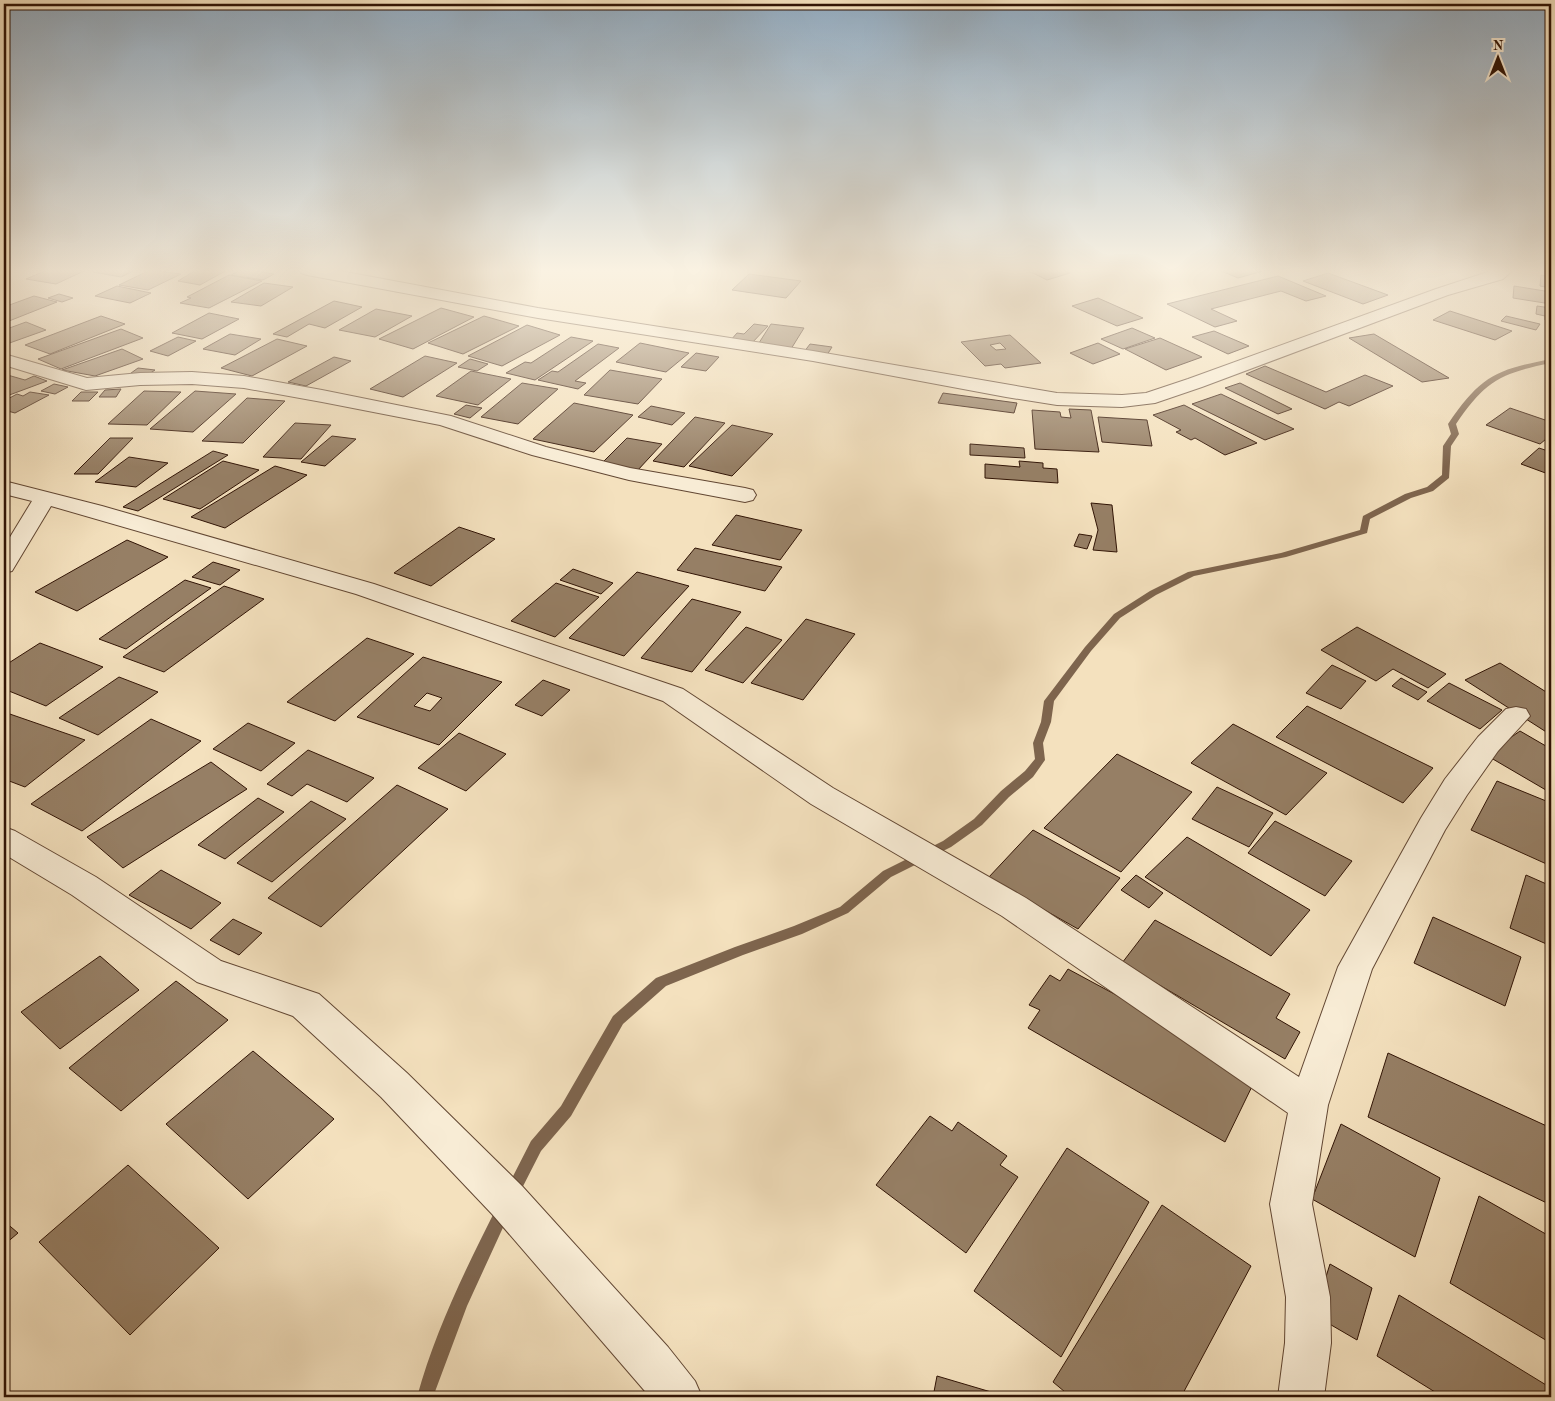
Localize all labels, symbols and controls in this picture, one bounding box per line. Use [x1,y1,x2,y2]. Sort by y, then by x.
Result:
north arrow [1472,32,1522,82]
text: N [1493,39,1504,53]

